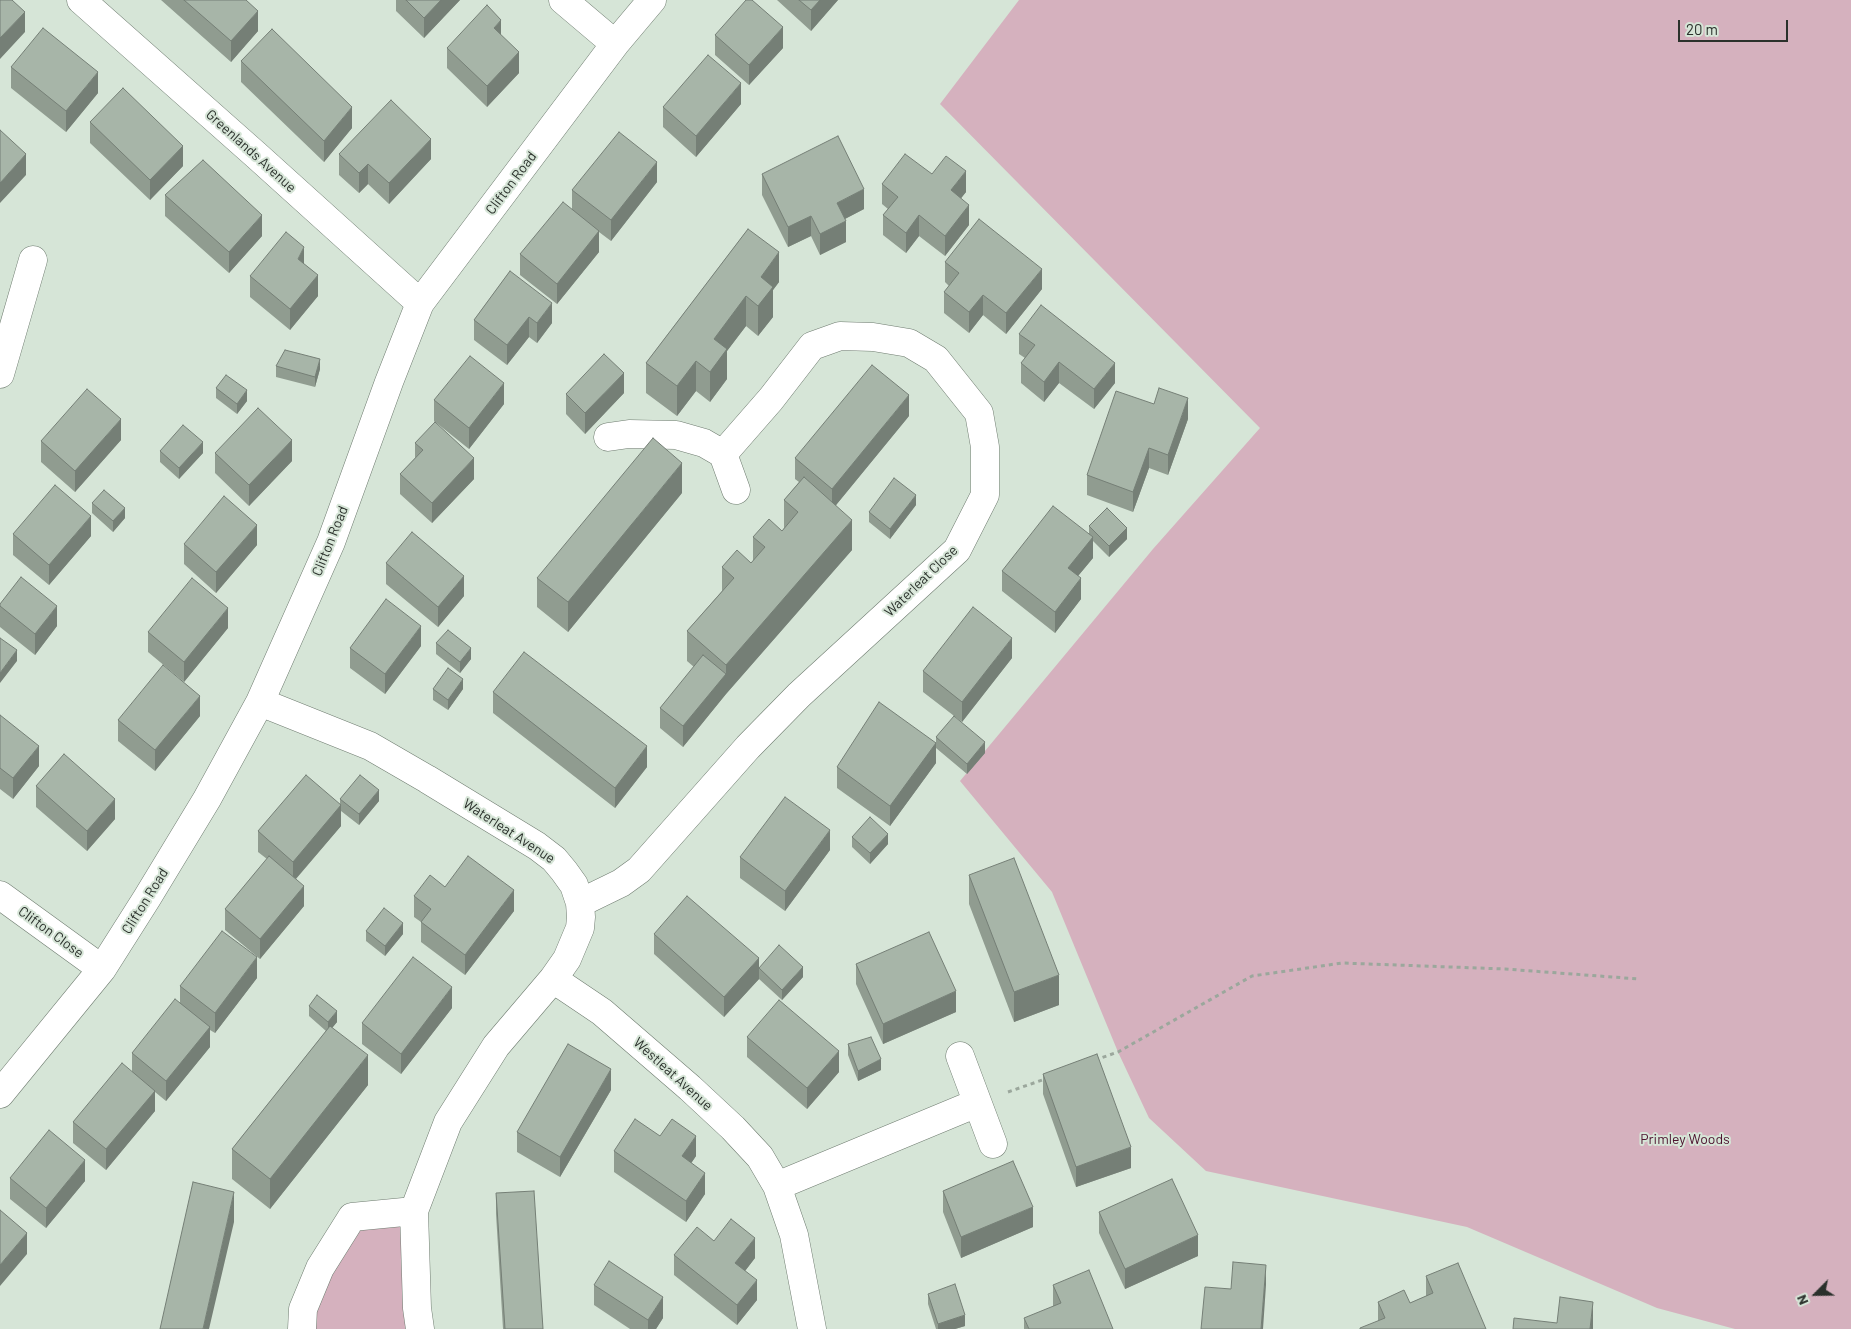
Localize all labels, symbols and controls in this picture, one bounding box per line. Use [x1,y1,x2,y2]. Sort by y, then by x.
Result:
scale bar [1681,10,1791,42]
text: 20 m [1686,20,1718,38]
street label: Greenlands Avenue [202,106,300,196]
street label: Clifton Road [482,148,540,218]
street label: Clifton Road [308,504,352,578]
street label: Waterleat Close [881,542,961,620]
street label: Waterleat Avenue [460,795,558,867]
street label: Clifton Road [118,865,172,937]
street label: Clifton Close [15,903,87,961]
street label: Westleat Avenue [630,1034,716,1114]
park label: Primley Woods [1640,1131,1730,1147]
north arrow [1791,1269,1841,1319]
text: N [1792,1292,1811,1308]

